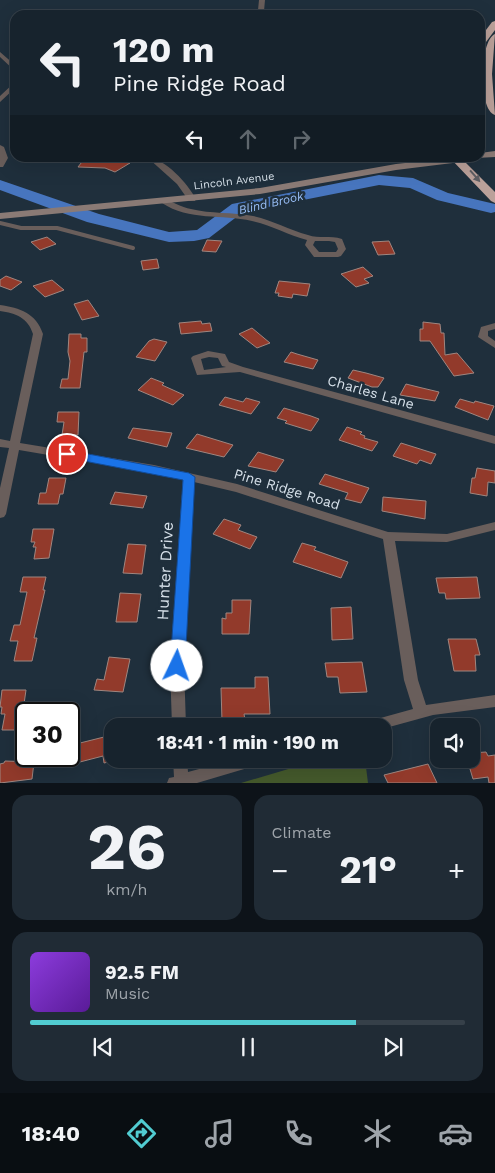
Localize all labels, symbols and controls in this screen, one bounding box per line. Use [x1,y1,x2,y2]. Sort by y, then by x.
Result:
text: 120 m [113,29,214,71]
icon: left [30,30,95,95]
text: Pine Ridge Road [113,71,286,96]
icon: left [181,125,209,153]
icon: ahead [234,125,262,153]
icon: right [287,125,315,153]
street label: Lincoln Avenue [193,170,275,192]
one-way arrow [469,170,480,183]
water label: Blind Brook [237,189,305,217]
street label: Charles Lane [326,372,416,412]
pin [46,433,88,475]
icon: arrive [53,440,81,468]
street label: Pine Ridge Road [232,465,342,513]
street label: Hunter Drive [153,521,177,621]
position arrow [150,639,202,691]
speed limit sign: 30 [15,702,80,767]
map controls [430,718,480,768]
button: sound [430,718,480,768]
text: 18:41 · 1 min · 190 m [157,731,339,754]
text: 26 [87,809,166,885]
text: Climate [272,823,332,842]
text: 21° [339,848,397,892]
text: − [272,854,288,887]
text: + [448,854,465,887]
text: km/h [106,880,147,899]
text: 92.5 FM [105,961,179,984]
text: Music [105,984,150,1003]
icon: previous [89,1033,117,1061]
icon: pause [234,1033,262,1061]
icon: next [379,1033,407,1061]
icon: directions [124,1116,159,1151]
icon: music [202,1116,237,1151]
icon: phone [281,1116,316,1151]
icon: climate [360,1116,395,1151]
icon: car [438,1116,473,1151]
text: 18:40 [22,1121,80,1146]

